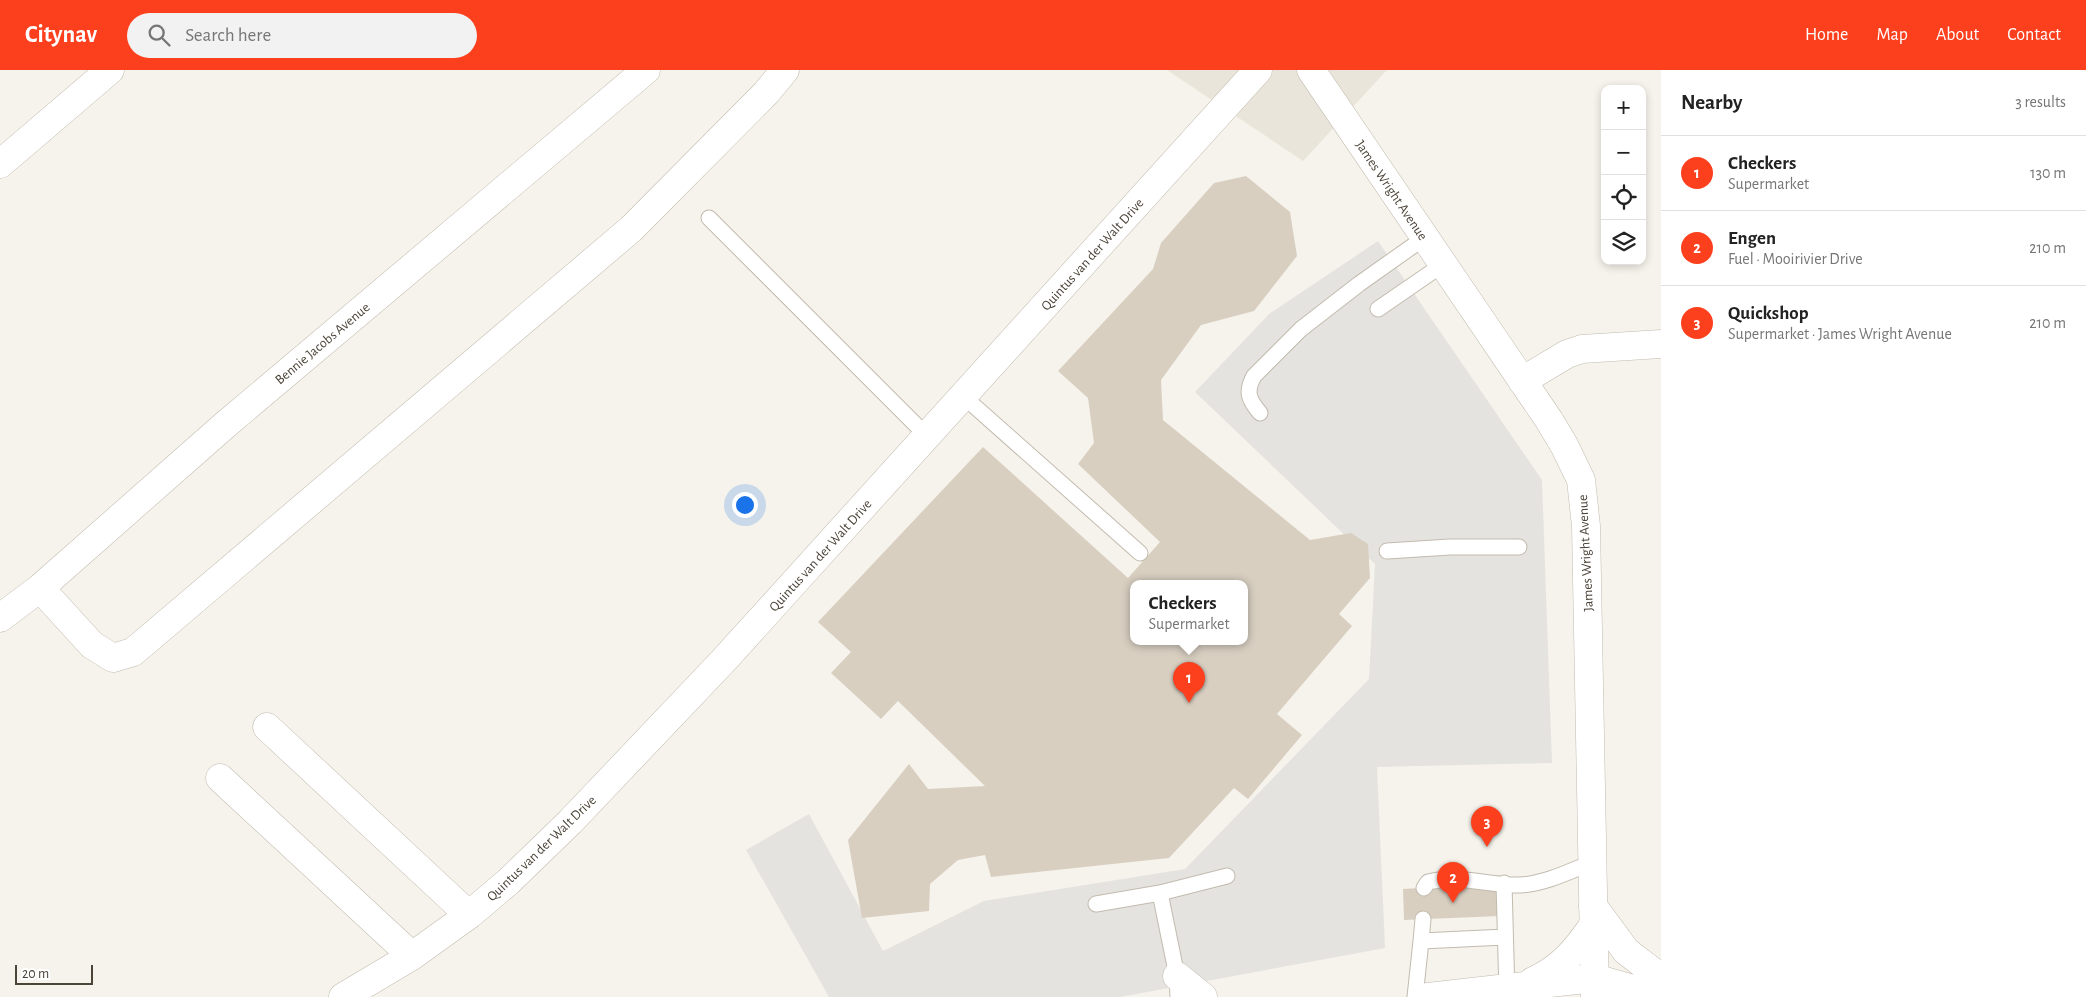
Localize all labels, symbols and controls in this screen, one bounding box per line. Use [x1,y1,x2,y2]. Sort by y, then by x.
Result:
search box [127,13,477,58]
icon: search [145,21,173,49]
text: Citynav [25,23,97,47]
text: Search here [185,26,271,45]
text: Home [1805,26,1848,44]
text: Map [1876,26,1908,44]
text: About [1936,26,1979,44]
text: Contact [2007,26,2061,44]
map controls [1601,85,1646,265]
button: + [1601,85,1646,130]
text: Nearby [1681,92,1742,113]
text: 3 results [2015,94,2066,110]
button: − [1601,130,1646,175]
street label: James Wright Avenue [1353,138,1430,243]
text: Checkers [1728,154,1796,173]
text: 1 [1694,165,1700,181]
text: 130 m [2030,165,2066,181]
button: locate [1601,175,1646,220]
text: Supermarket [1728,176,1809,192]
street label: Quintus van der Walt Drive [1039,196,1147,313]
button: layers [1601,220,1646,265]
text: Engen [1728,229,1776,248]
text: 2 [1693,240,1701,256]
text: 210 m [2029,240,2066,256]
text: Fuel · Mooirivier Drive [1728,251,1863,267]
street label: Bennie Jacobs Avenue [273,300,373,387]
text: Quickshop [1728,304,1809,323]
text: 3 [1694,315,1700,331]
text: 210 m [2029,315,2066,331]
text: Supermarket · James Wright Avenue [1728,326,1952,342]
your location [732,492,758,518]
street label: James Wright Avenue [1576,494,1596,612]
street label: Quintus van der Walt Drive [767,497,875,614]
popup [1130,580,1248,645]
text: Checkers [1148,594,1217,613]
text: Supermarket [1148,616,1230,632]
pin: 1 [1173,662,1205,703]
street label: Quintus van der Walt Drive [485,793,599,904]
pin: 3 [1471,806,1503,847]
pin: 2 [1437,862,1469,903]
scale bar [15,962,92,985]
text: 20 m [22,967,49,981]

